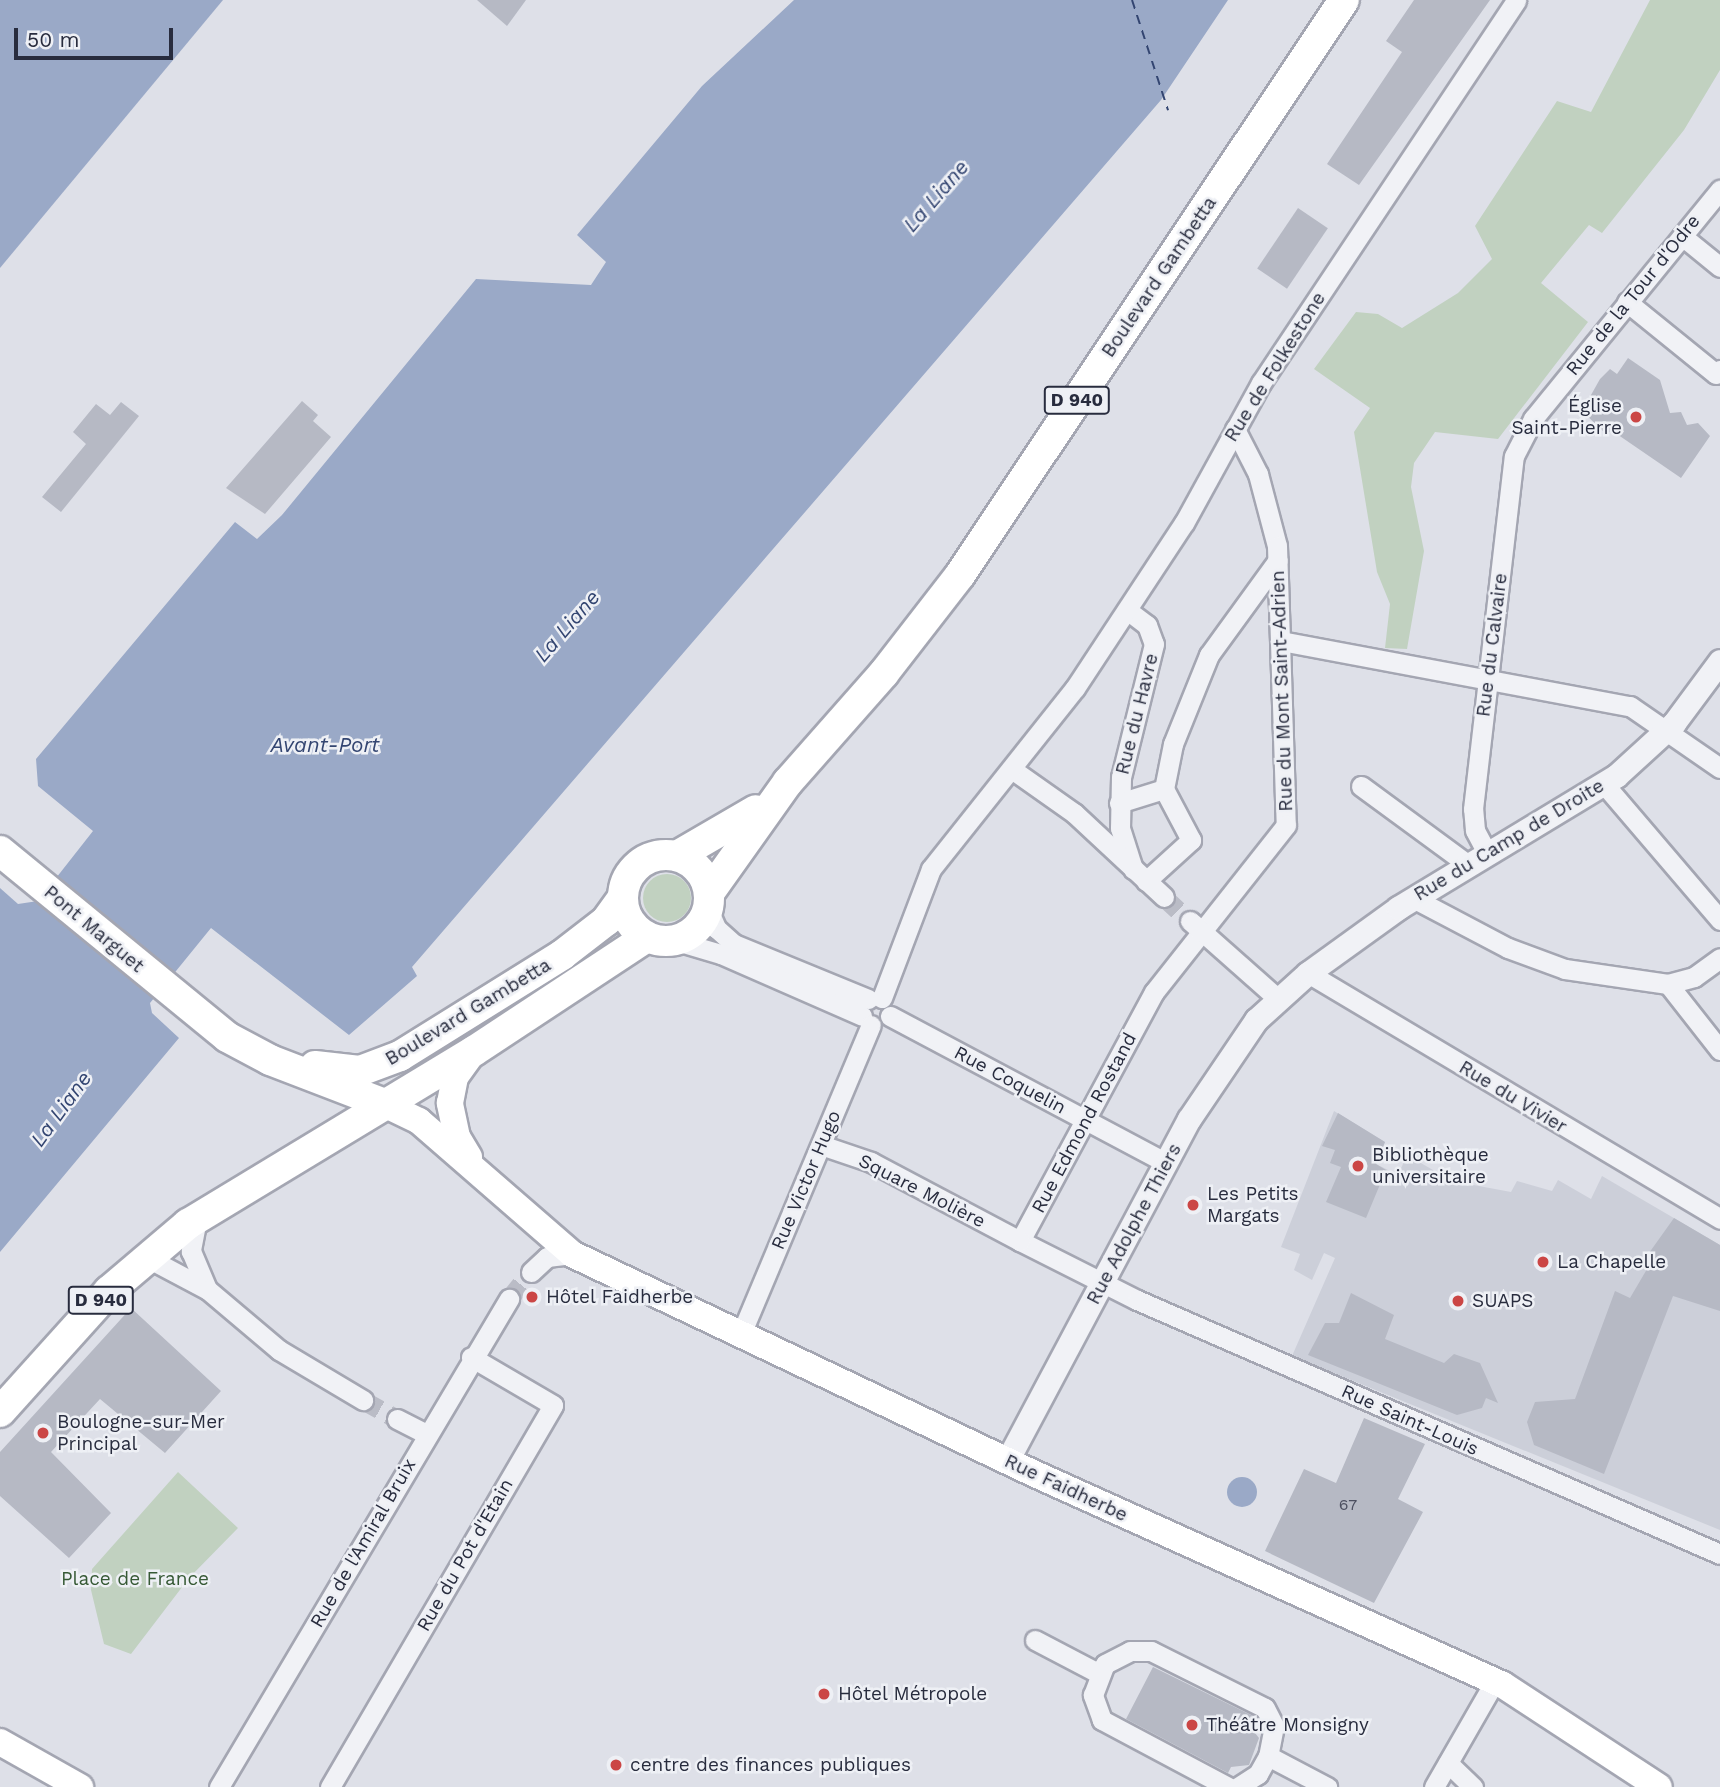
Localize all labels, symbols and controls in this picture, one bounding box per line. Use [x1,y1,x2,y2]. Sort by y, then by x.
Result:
scale bar [18,14,177,58]
text: 50 m [27,27,79,52]
water label: La Liane [898,155,974,237]
street label: Boulevard Gambetta [1097,192,1221,362]
street label: Rue de la Tour d'Odre [1561,209,1705,381]
street label: Rue de Folkestone [1220,288,1330,446]
road number: D 940 [1044,386,1110,414]
place label: Église Saint-Pierre [1511,395,1622,439]
marker: Église Saint-Pierre [1628,409,1644,425]
street label: Rue du Mont Saint-Adrien [1266,570,1298,812]
street label: Rue du Calvaire [1472,572,1512,718]
water label: La Liane [529,585,605,667]
street label: Rue du Havre [1111,651,1163,777]
water label: Avant-Port [271,732,379,758]
street label: Rue du Camp de Droite [1410,774,1608,906]
street label: Pont Marguet [39,881,149,977]
street label: Boulevard Gambetta [381,954,555,1070]
street label: Rue Edmond Rostand [1027,1029,1141,1217]
street label: Rue Coquelin [950,1041,1070,1119]
street label: Rue du Vivier [1455,1056,1571,1138]
water label: La Liane [25,1066,97,1152]
street label: Rue Victor Hugo [766,1106,846,1254]
street label: Rue Adolphe Thiers [1082,1139,1186,1309]
place label: Bibliothèque universitaire [1372,1144,1489,1188]
street label: Square Molière [855,1149,989,1233]
marker: Bibliothèque universitaire [1350,1158,1366,1174]
place label: Les Petits Margats [1207,1183,1299,1227]
marker: Les Petits Margats [1185,1197,1201,1213]
place label: La Chapelle [1557,1251,1667,1273]
marker: La Chapelle [1535,1254,1551,1270]
road number: D 940 [68,1286,134,1315]
place label: Hôtel Faidherbe [546,1286,694,1308]
marker: Hôtel Faidherbe [524,1289,540,1305]
place label: SUAPS [1472,1290,1534,1312]
marker: SUAPS [1450,1293,1466,1309]
street label: Rue Saint-Louis [1338,1380,1482,1460]
place label: Boulogne-sur-Mer Principal [57,1411,225,1455]
marker: Boulogne-sur-Mer Principal [35,1425,51,1441]
street label: Rue Faidherbe [1001,1450,1131,1526]
street label: Rue de l'Amiral Bruix [305,1454,421,1632]
street label: Rue du Pot d'Etain [412,1475,518,1635]
house number: 67 [1339,1495,1357,1515]
park label: Place de France [61,1568,209,1590]
place label: Hôtel Métropole [838,1683,988,1705]
marker: Hôtel Métropole [816,1686,832,1702]
place label: Théâtre Monsigny [1206,1714,1369,1736]
marker: Théâtre Monsigny [1184,1717,1200,1733]
place label: centre des finances publiques [630,1754,911,1776]
marker: centre des finances publiques [608,1757,624,1773]

